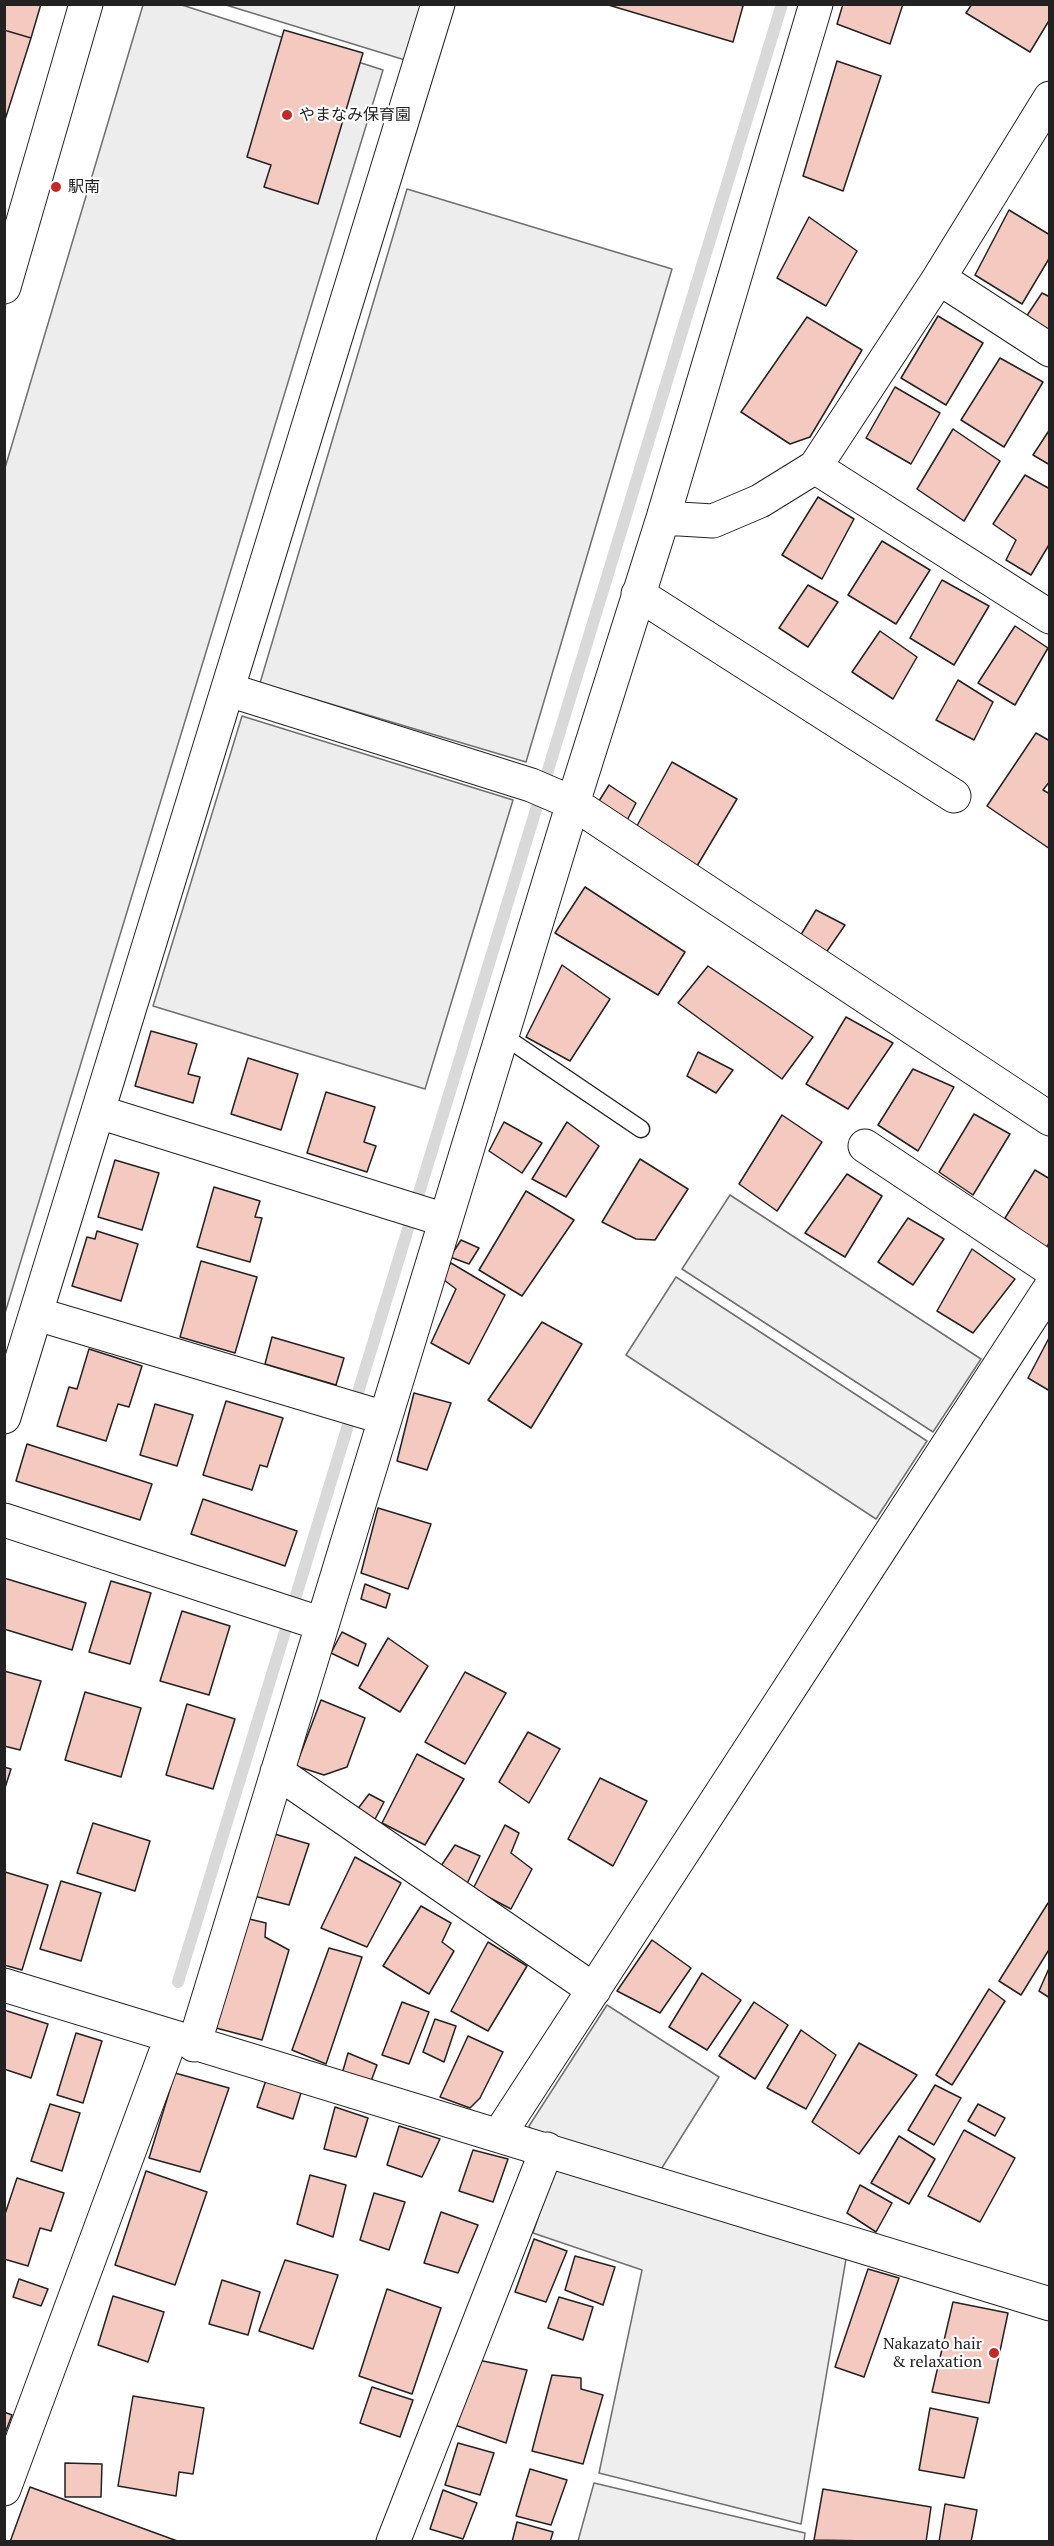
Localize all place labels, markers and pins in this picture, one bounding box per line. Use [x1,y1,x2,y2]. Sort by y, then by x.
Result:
place label: やまなみ保育園 [299,105,411,125]
marker: やまなみ保育園 [280,108,294,122]
place label: 駅南 [68,177,100,197]
marker: 駅南 [49,180,63,194]
place label: Nakazato hair & relaxation [883,2334,982,2372]
marker: Nakazato hair & relaxation [987,2346,1001,2360]

